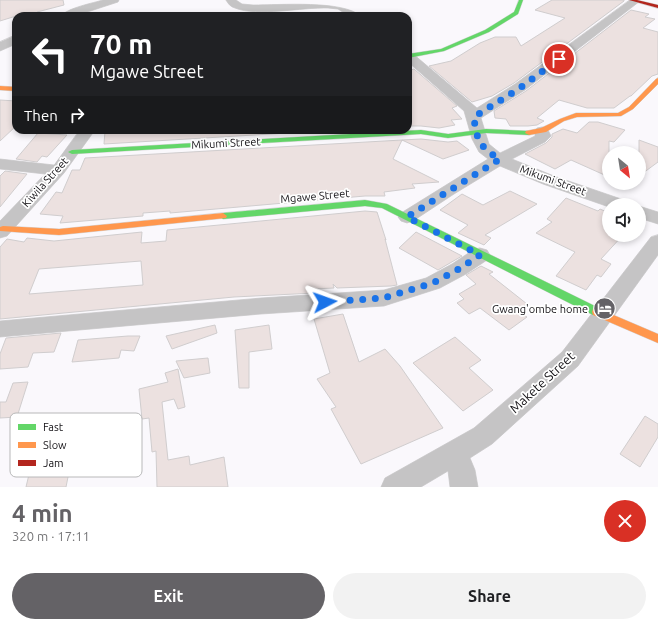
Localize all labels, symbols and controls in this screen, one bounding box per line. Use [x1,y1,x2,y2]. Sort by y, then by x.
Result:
icon: left [24,28,76,80]
text: 70 m [90,28,152,59]
pin [542,42,576,76]
icon: arrive [548,48,570,70]
text: Mgawe Street [90,61,204,81]
icon: right [66,104,88,126]
text: Then [24,107,58,124]
street label: Mikumi Street [191,135,262,151]
north arrow [602,146,646,190]
map controls [602,146,646,242]
street label: Kiwila Street [20,154,71,209]
street label: Mikumi Street [518,162,588,198]
street label: Mgawe Street [280,187,351,205]
button: sound [602,198,646,242]
position arrow [304,281,346,323]
hotel icon: Gwang'ombe home [591,296,617,322]
place label: Gwang'ombe home [492,303,588,315]
street label: Makete Street [507,349,577,415]
legend [10,413,142,477]
text: Fast [43,421,64,433]
text: Slow [43,439,67,451]
text: Jam [43,457,64,469]
text: 4 min [12,500,73,527]
button: close [604,500,646,542]
text: 320 m · 17:11 [12,529,90,543]
button: Exit [12,573,325,619]
button: Share [333,573,646,619]

